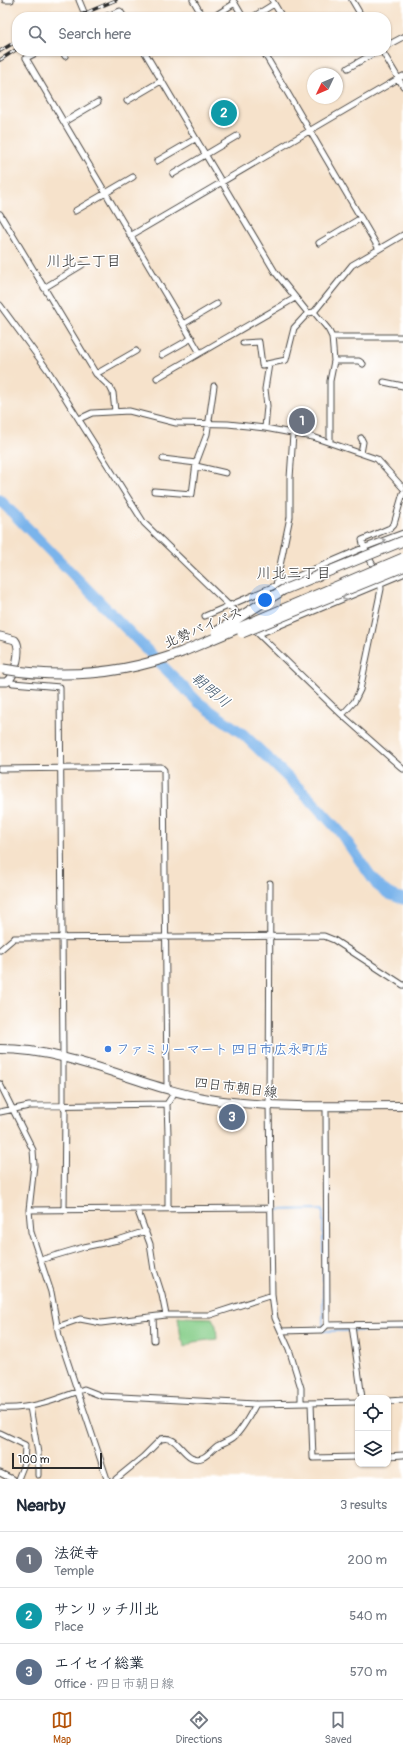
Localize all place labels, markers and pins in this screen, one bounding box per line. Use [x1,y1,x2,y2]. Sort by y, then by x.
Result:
pin: 2 [211,98,237,128]
pin: 1 [289,406,315,436]
place label: ファミリーマート 四日市広永町店 [116,1041,329,1058]
marker: ファミリーマート 四日市広永町店 [103,1044,113,1054]
pin: 3 [219,1102,245,1132]

